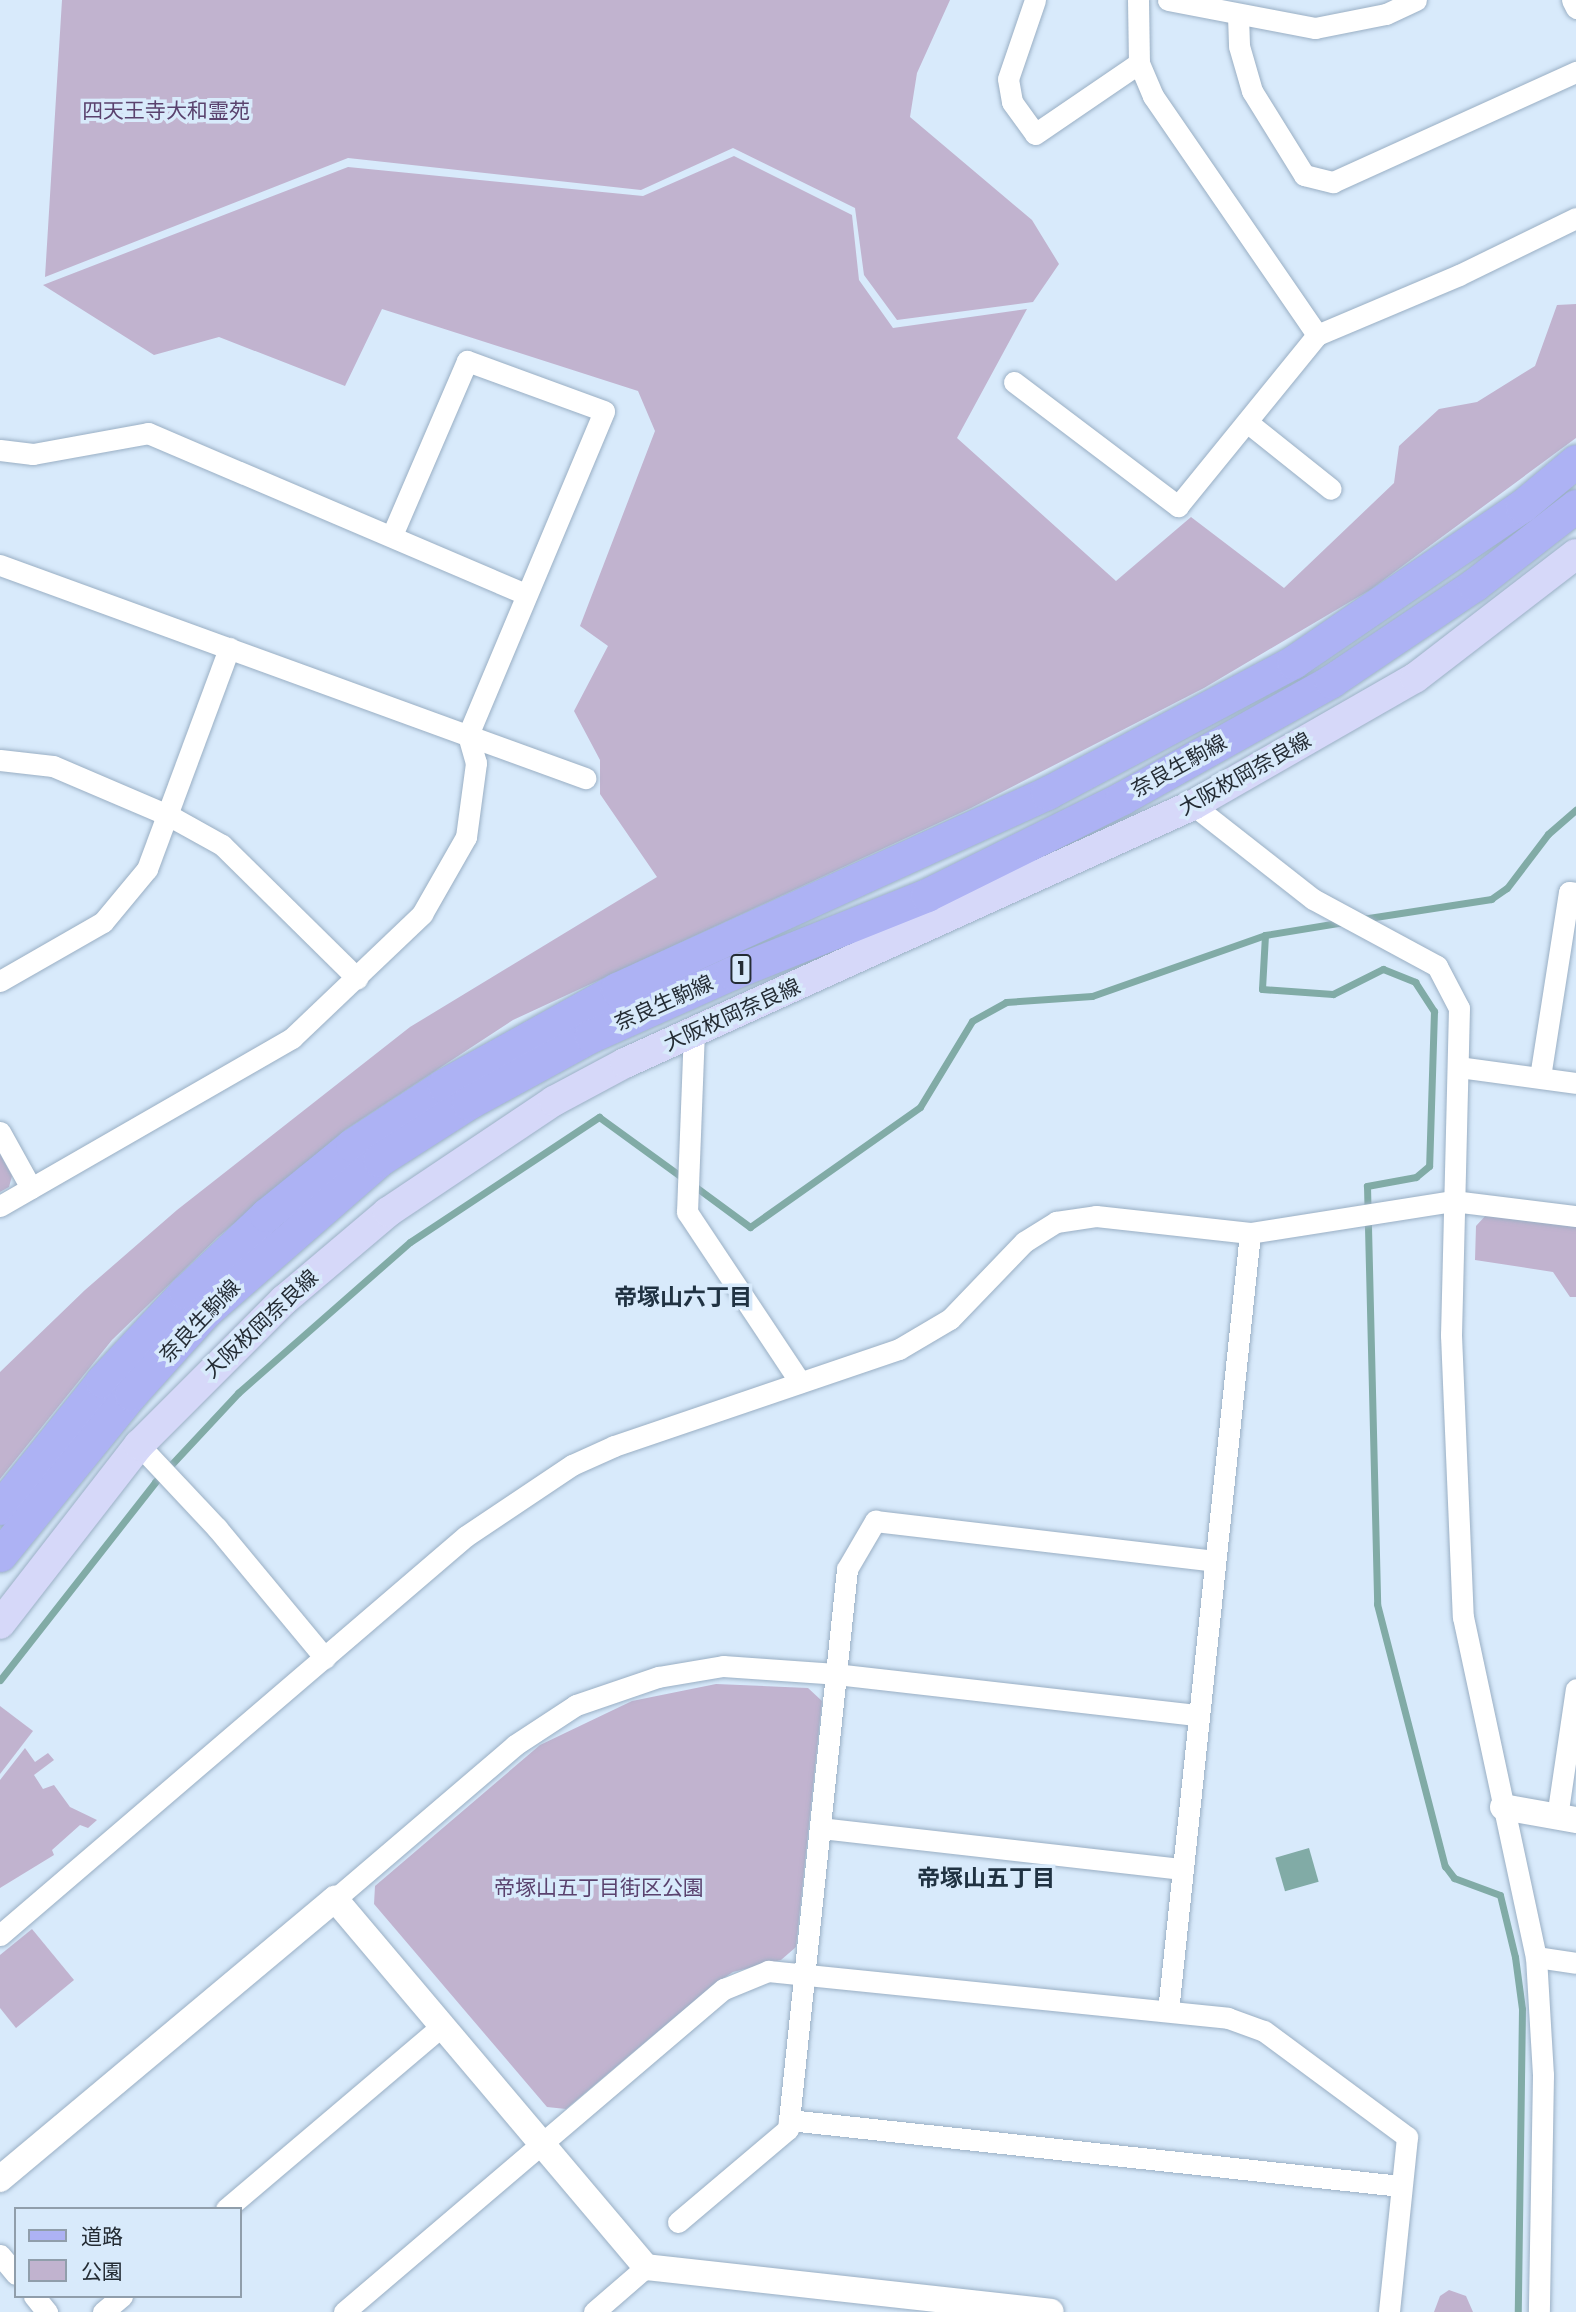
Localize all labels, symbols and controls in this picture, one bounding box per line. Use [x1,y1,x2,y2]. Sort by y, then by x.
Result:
park label: 四天王寺大和霊苑 [82,98,250,124]
street label: 大阪枚岡奈良線 [1175,727,1315,821]
street label: 奈良生駒線 [1127,730,1231,802]
road number: 1 [729,953,753,984]
street label: 奈良生駒線 [611,970,717,1036]
street label: 大阪枚岡奈良線 [660,974,804,1056]
street label: 大阪枚岡奈良線 [199,1265,323,1383]
street label: 奈良生駒線 [154,1274,246,1368]
district label: 帝塚山六丁目 [614,1283,752,1311]
district label: 帝塚山五丁目 [917,1864,1055,1892]
park label: 帝塚山五丁目街区公園 [494,1875,704,1901]
legend [14,2207,242,2298]
text: 道路 [81,2222,123,2251]
text: 公園 [81,2257,123,2286]

